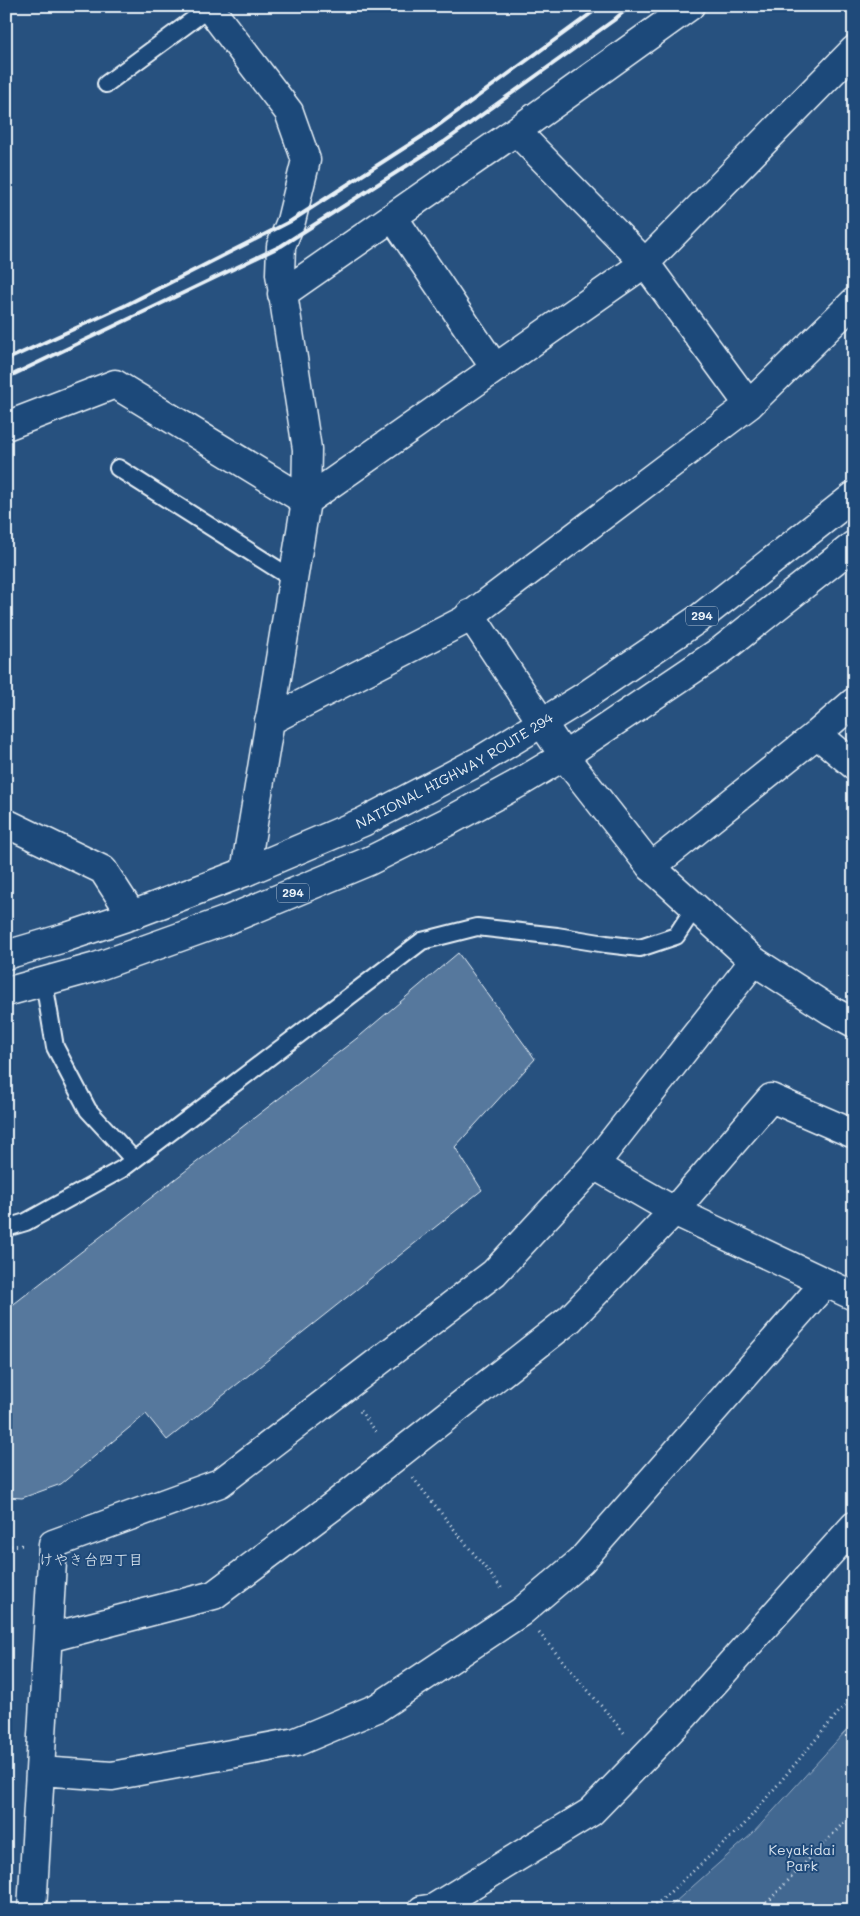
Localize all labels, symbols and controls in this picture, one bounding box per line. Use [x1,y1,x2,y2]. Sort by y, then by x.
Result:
road number: 294 [686,606,718,626]
street label: NATIONAL HIGHWAY ROUTE 294 [353,708,557,833]
road number: 294 [277,884,309,902]
district label: けやき台四丁目 [38,1549,144,1569]
park label: Keyakidai Park [769,1840,835,1875]

